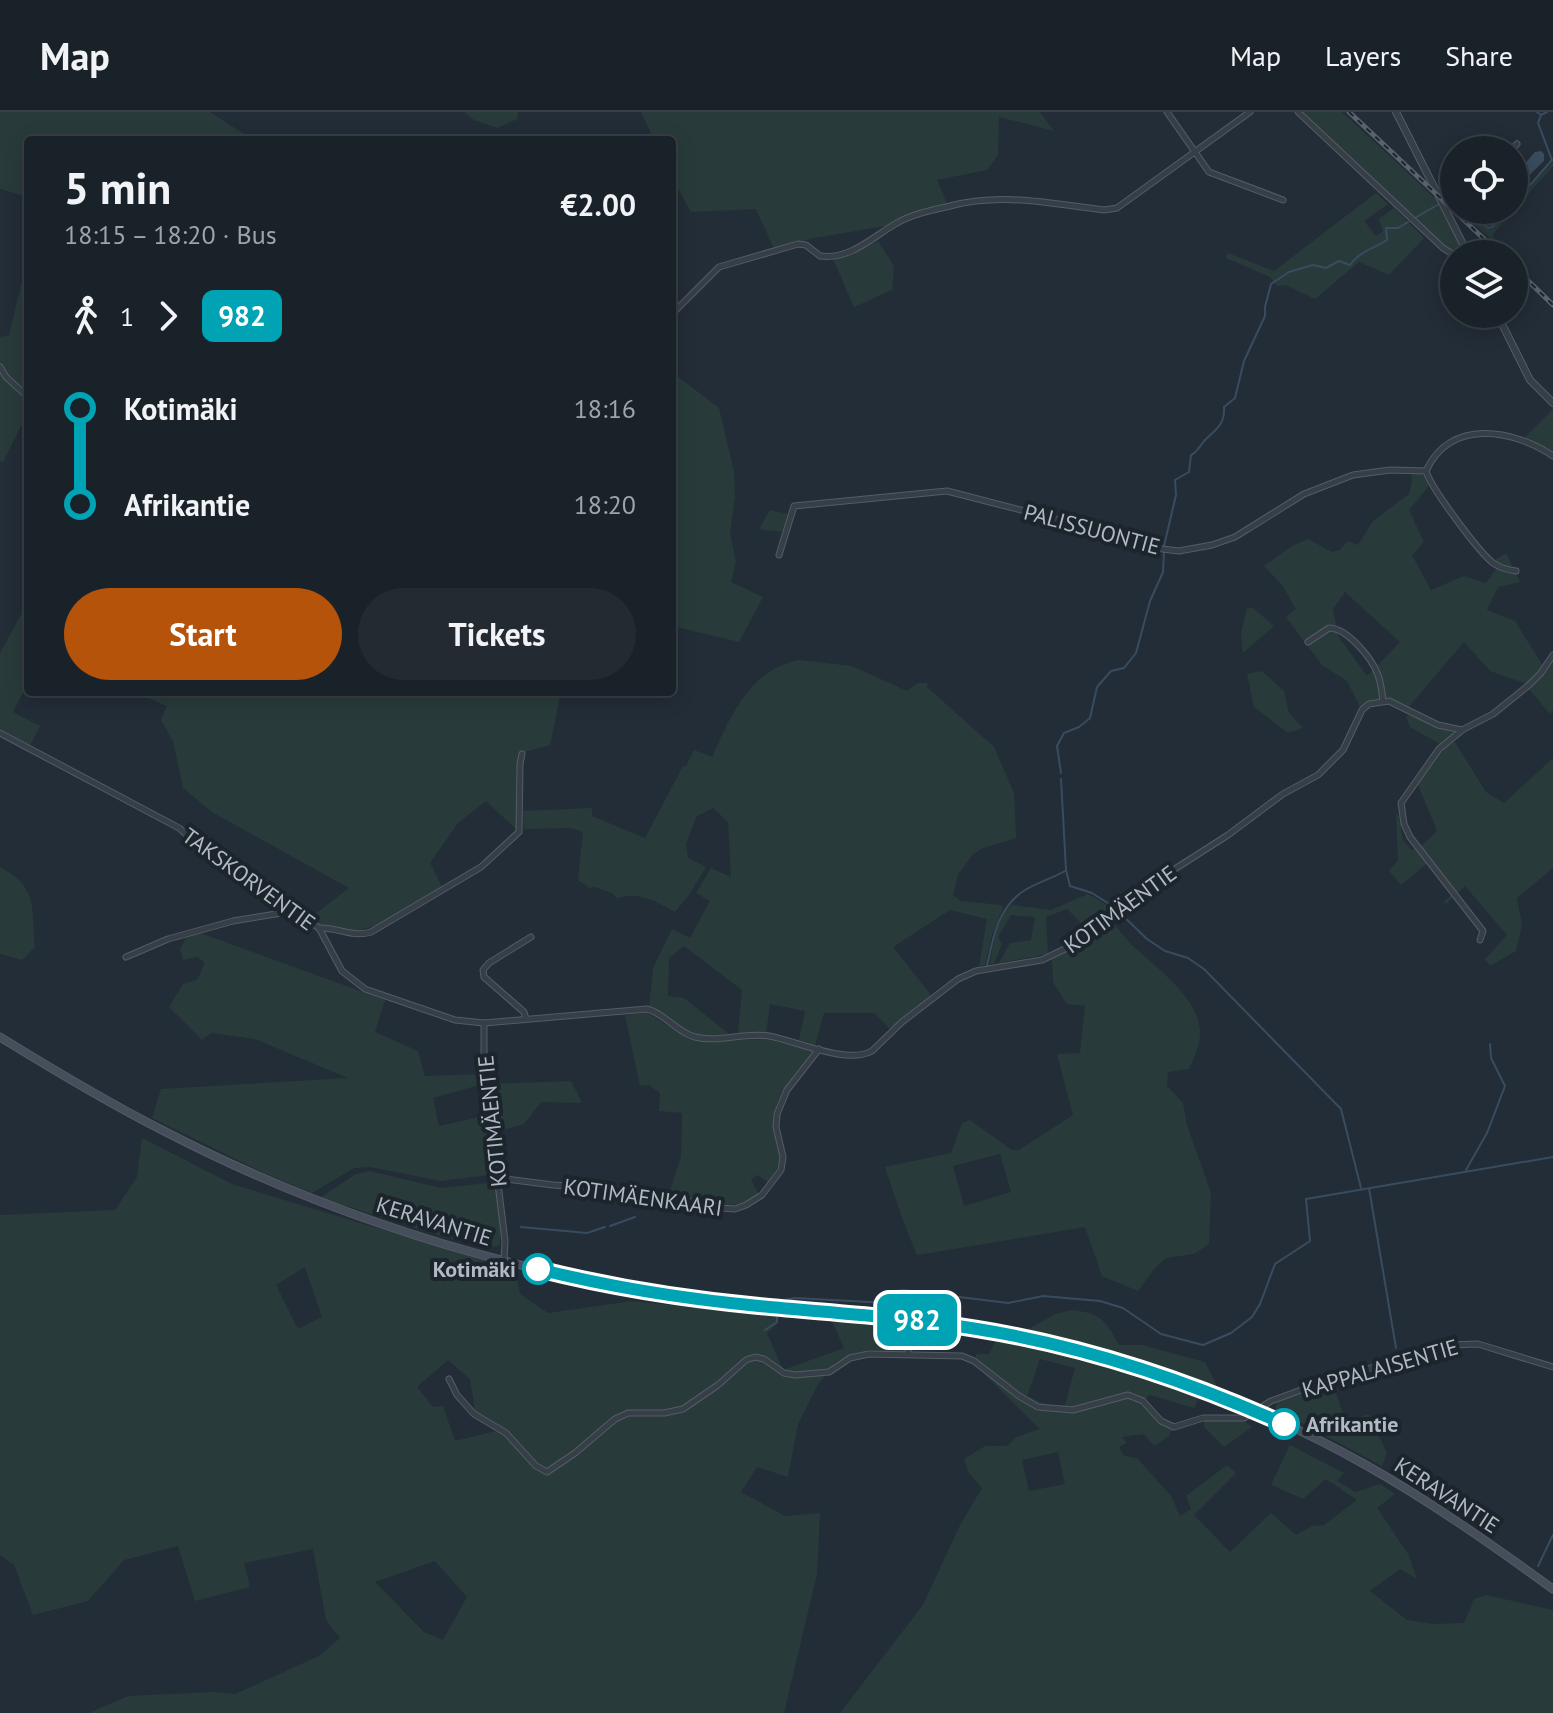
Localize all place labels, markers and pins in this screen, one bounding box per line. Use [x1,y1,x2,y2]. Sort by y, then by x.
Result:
marker: Kotimäki [523,1254,553,1284]
place label: Kotimäki [433,1255,516,1283]
marker: Afrikantie [1269,1409,1299,1439]
place label: Afrikantie [1306,1410,1399,1438]

